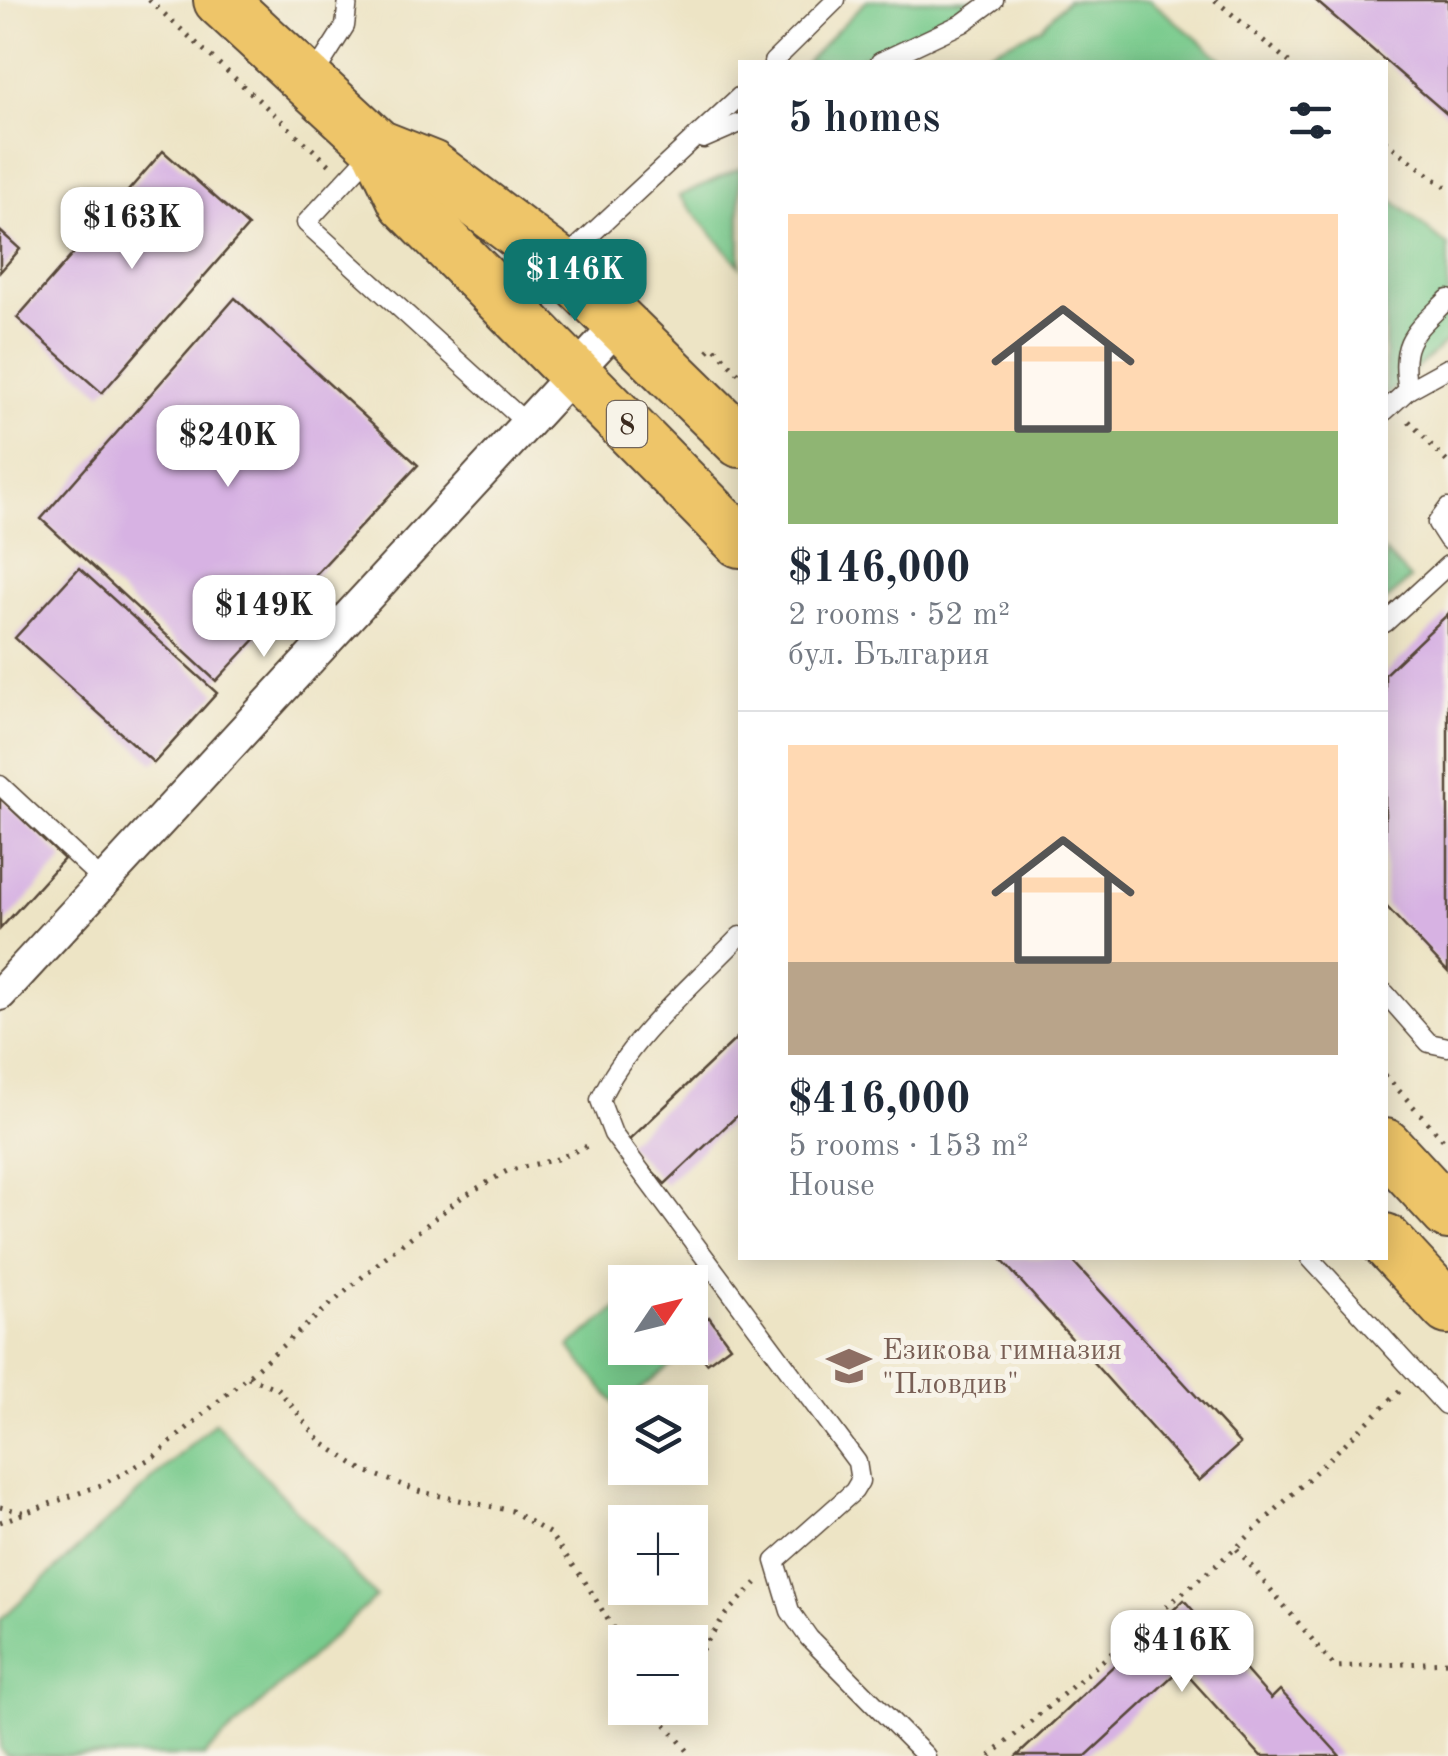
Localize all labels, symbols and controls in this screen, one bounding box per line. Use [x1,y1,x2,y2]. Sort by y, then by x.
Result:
icon: filters [1283,93,1338,148]
text: 5 homes [788,99,940,141]
pin: $163K [62,187,202,272]
text: $163K [83,203,181,235]
pin: $146K [505,239,645,324]
text: $146K [526,255,624,287]
icon: home [973,279,1153,459]
road number: 8 [607,401,647,447]
pin: $240K [158,405,298,490]
text: $240K [179,421,277,453]
text: $146,000 [788,549,970,591]
pin: $149K [194,575,334,660]
text: $149K [215,591,313,623]
text: 2 rooms · 52 m² [788,600,1010,632]
text: бул. България [788,640,990,672]
icon: home [973,810,1153,990]
text: $416,000 [788,1080,970,1122]
text: 5 rooms · 153 m² [788,1131,1029,1163]
text: House [788,1171,875,1203]
north arrow [608,1265,708,1365]
map controls [608,1265,708,1725]
place label: Езикова гимназия "Пловдив" [882,1336,1122,1400]
school or university icon: Езикова гимназия "Пловдив" [825,1342,873,1390]
button: layers [608,1385,708,1485]
button: + [608,1505,708,1605]
pin: $416K [1112,1610,1252,1695]
button: − [608,1625,708,1725]
text: $416K [1133,1626,1231,1658]

